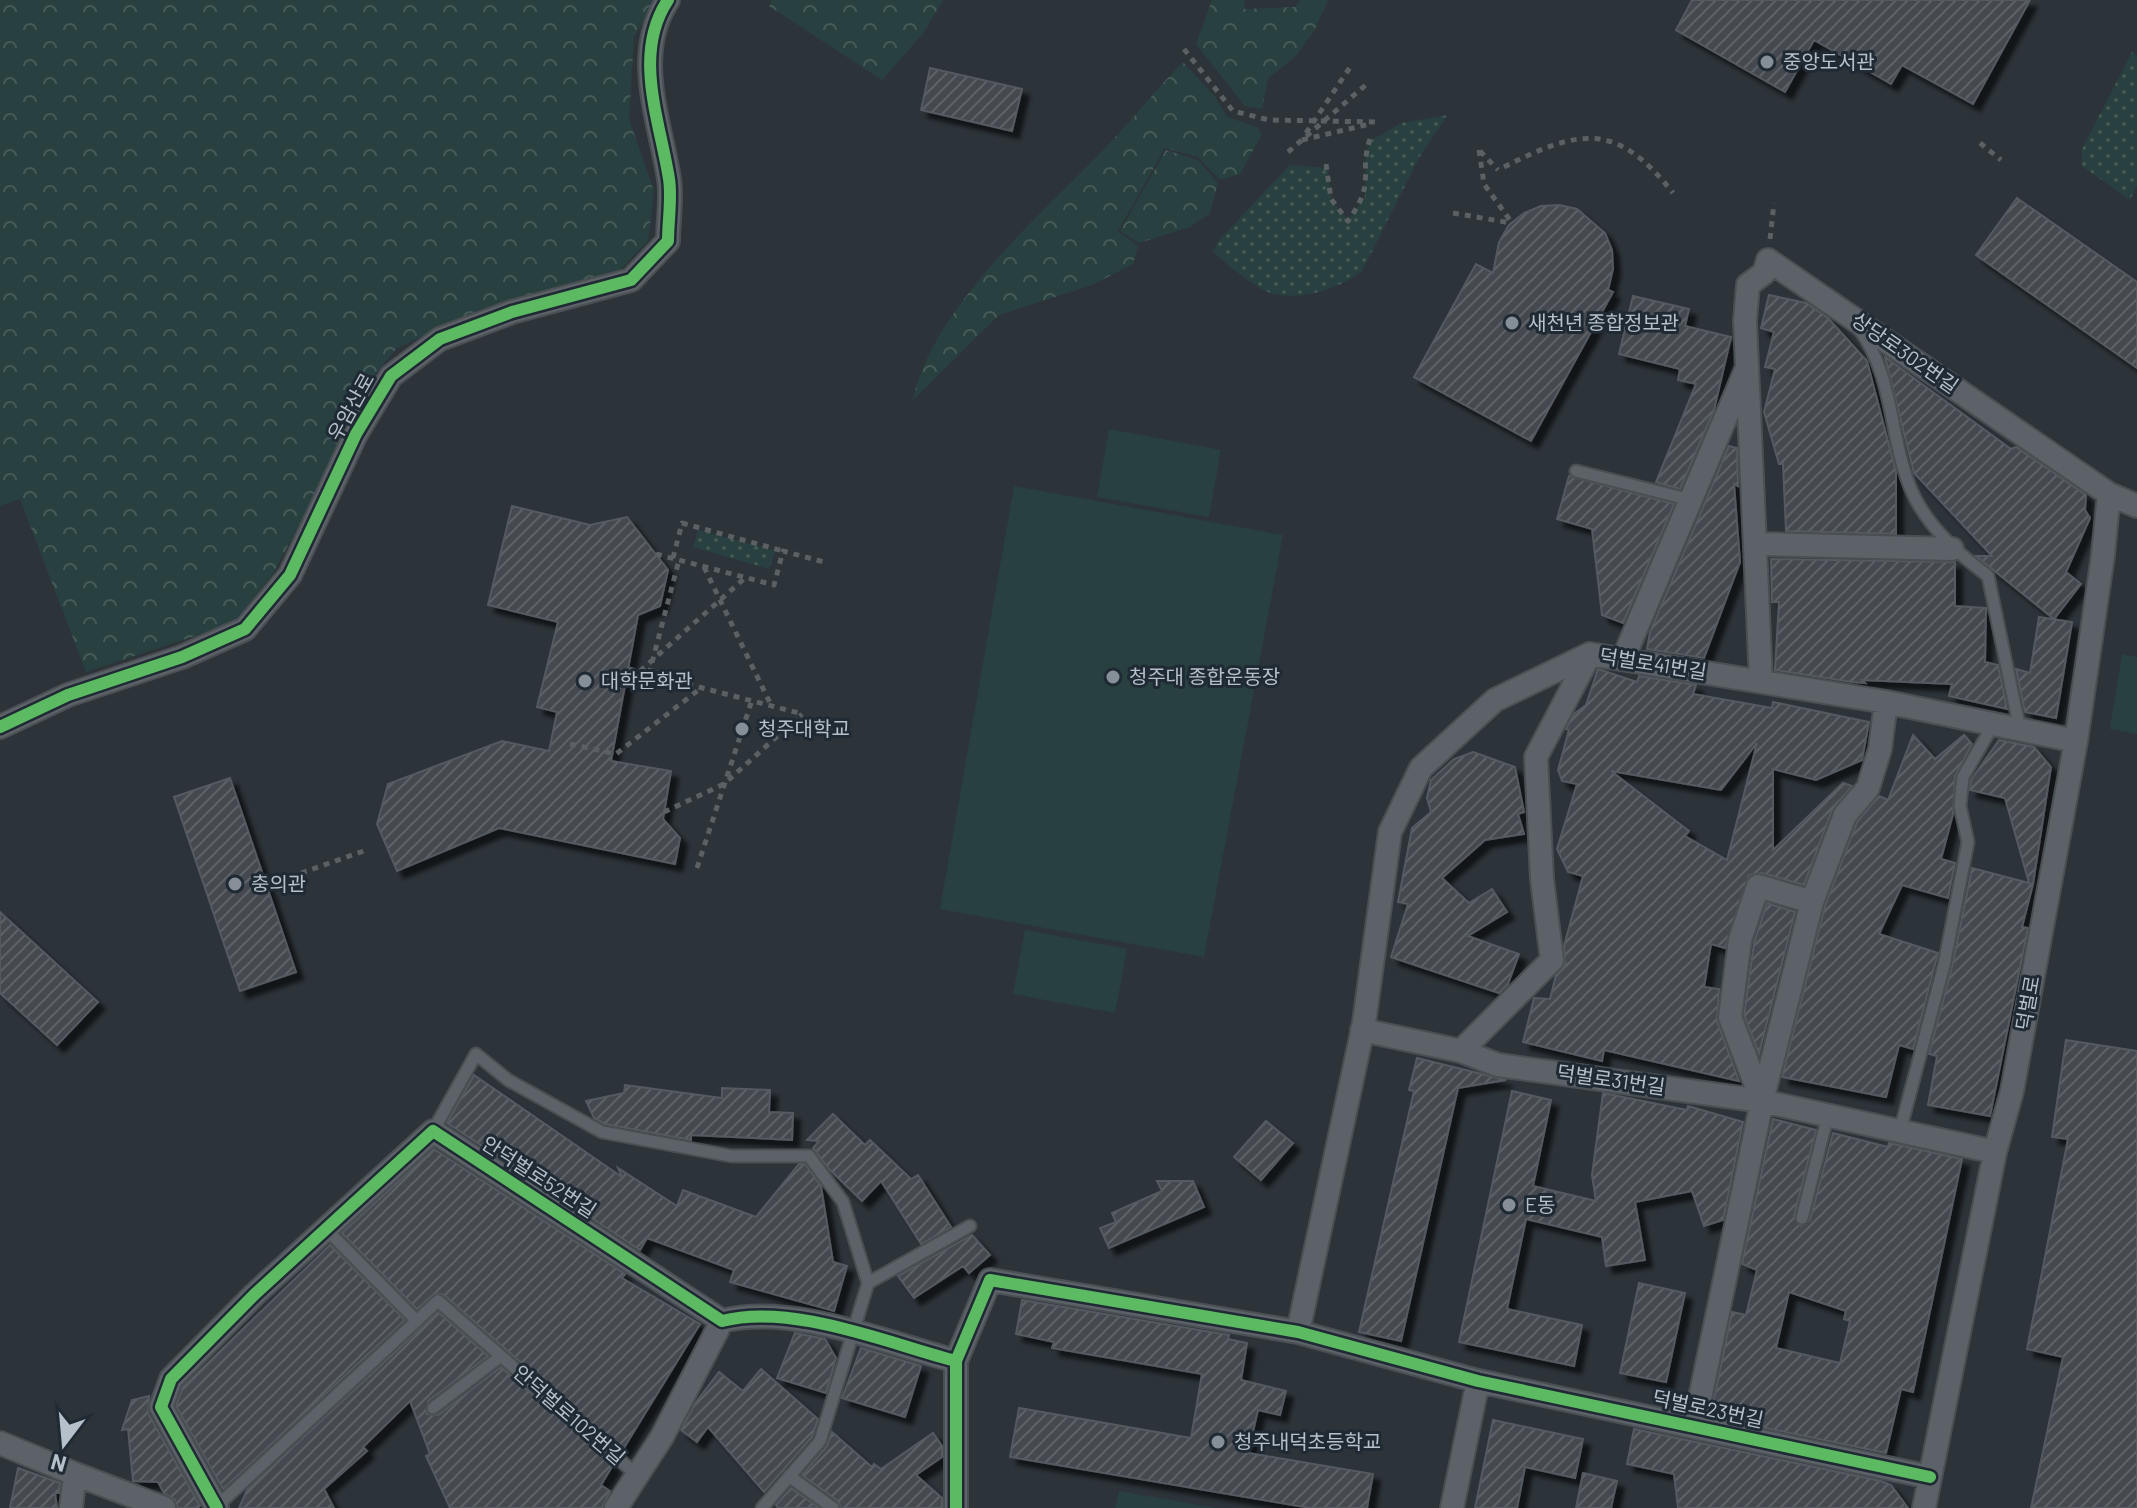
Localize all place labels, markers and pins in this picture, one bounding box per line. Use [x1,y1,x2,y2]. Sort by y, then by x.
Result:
place label: 중앙도서관 [1783,49,1875,73]
marker: 중앙도서관 [1758,53,1776,71]
place label: 새천년 종합정보관 [1528,310,1679,334]
marker: 새천년 종합정보관 [1503,314,1521,332]
place label: 청주대 종합운동장 [1129,664,1280,688]
place label: 대학문화관 [601,668,693,692]
marker: 청주대 종합운동장 [1104,668,1122,686]
marker: 대학문화관 [576,672,594,690]
place label: 청주대학교 [758,716,850,740]
marker: 청주대학교 [733,720,751,738]
place label: 충의관 [251,871,306,895]
marker: 충의관 [226,875,244,893]
place label: E동 [1525,1192,1556,1216]
marker: E동 [1500,1196,1518,1214]
place label: 청주내덕초등학교 [1234,1429,1381,1453]
marker: 청주내덕초등학교 [1209,1433,1227,1451]

